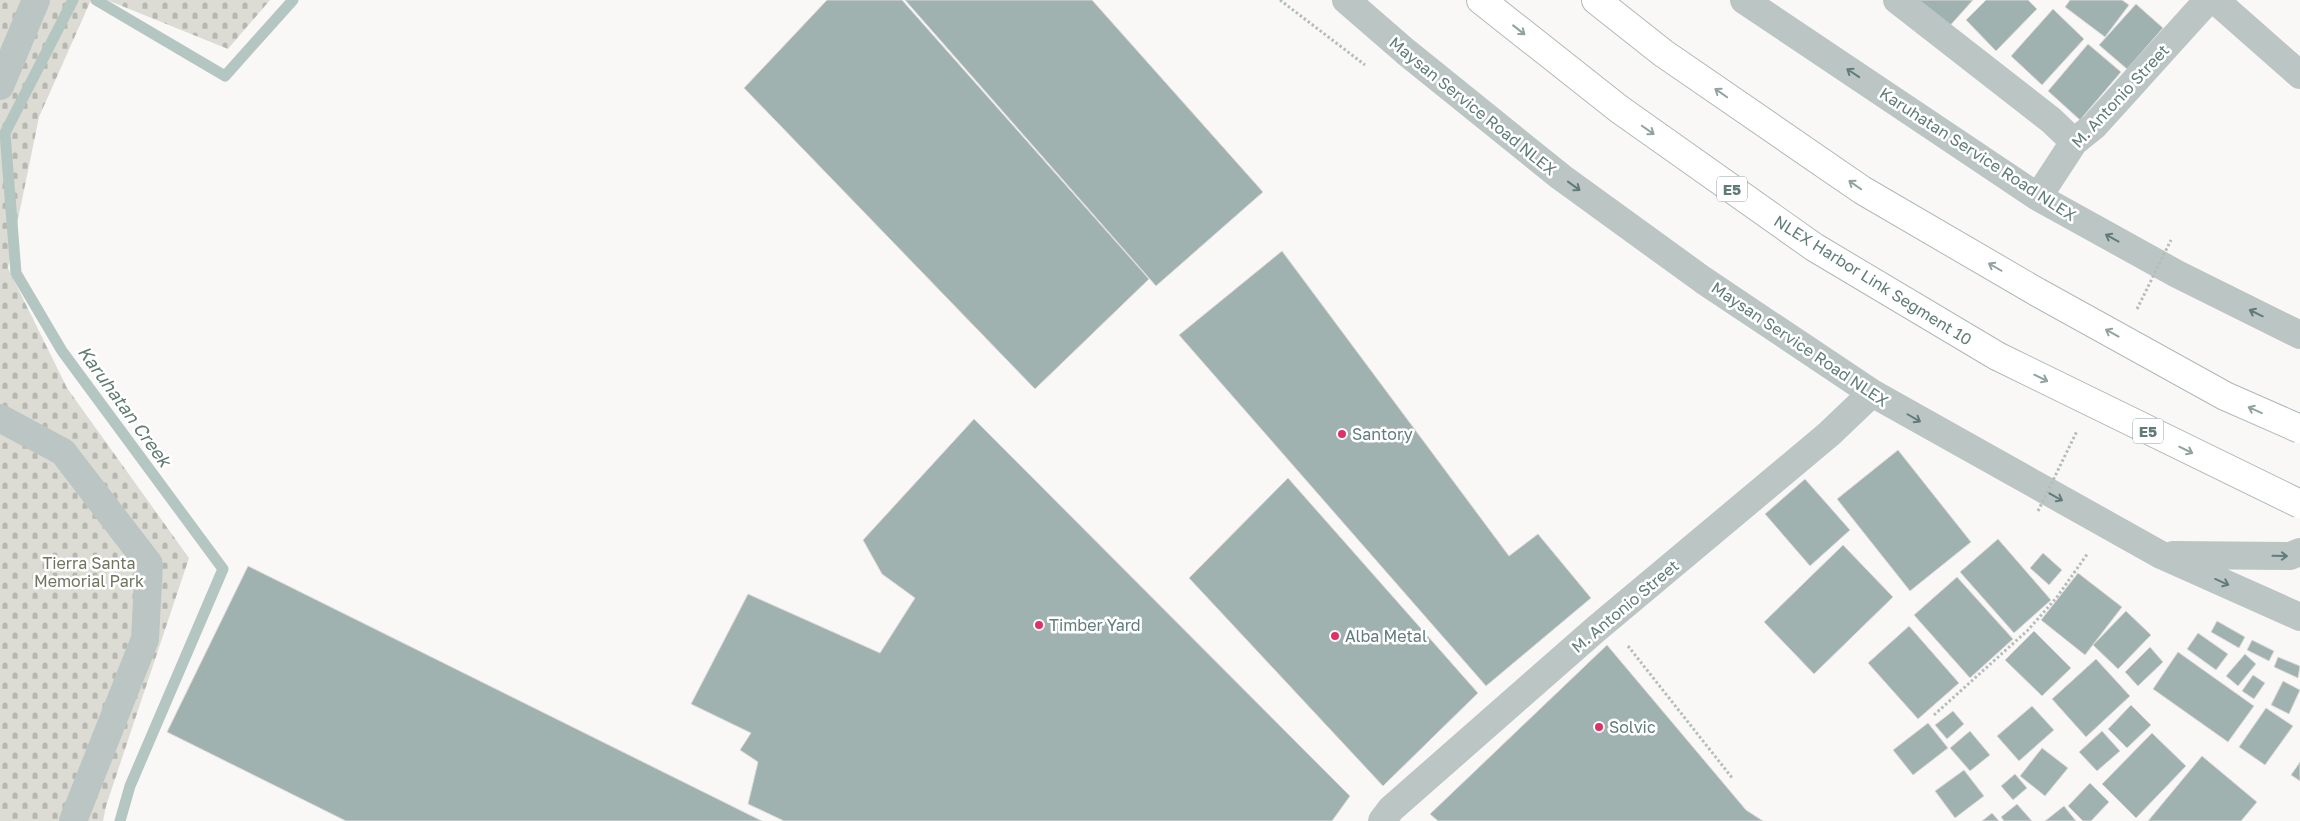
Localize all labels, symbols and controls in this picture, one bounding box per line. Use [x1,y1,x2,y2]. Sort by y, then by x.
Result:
one-way arrow [1513,25,1526,36]
street label: Maysan Service Road NLEX [1385,32,1561,180]
street label: M. Antonio Street [2067,40,2173,152]
one-way arrow [1846,68,1860,78]
street label: Karuhatan Service Road NLEX [1876,83,2080,225]
one-way arrow [1714,88,1728,98]
one-way arrow [1641,125,1655,135]
road number: E5 [1717,176,1747,202]
one-way arrow [1848,180,1862,190]
one-way arrow [1566,181,1580,191]
street label: NLEX Harbor Link Segment 10 [1770,211,1976,349]
one-way arrow [2105,233,2120,243]
one-way arrow [1989,262,2003,272]
street label: Maysan Service Road NLEX [1708,277,1893,411]
one-way arrow [2249,308,2264,317]
one-way arrow [2105,328,2120,338]
water label: Karuhatan Creek [74,341,177,472]
one-way arrow [2033,373,2048,383]
one-way arrow [2248,404,2263,414]
one-way arrow [1906,413,1921,423]
road number: E5 [2133,418,2163,444]
place label: Santory [1352,424,1413,444]
marker: Santory [1336,428,1348,440]
one-way arrow [2179,445,2194,455]
one-way arrow [2048,492,2063,502]
one-way arrow [2272,551,2288,561]
park label: Tierra Santa Memorial Park [34,553,144,591]
street label: M. Antonio Street [1567,555,1683,657]
one-way arrow [2214,577,2229,587]
place label: Timber Yard [1049,615,1141,635]
marker: Timber Yard [1033,619,1045,631]
place label: Alba Metal [1345,626,1427,646]
marker: Alba Metal [1329,630,1341,642]
place label: Solvic [1609,717,1656,737]
marker: Solvic [1593,721,1605,733]

